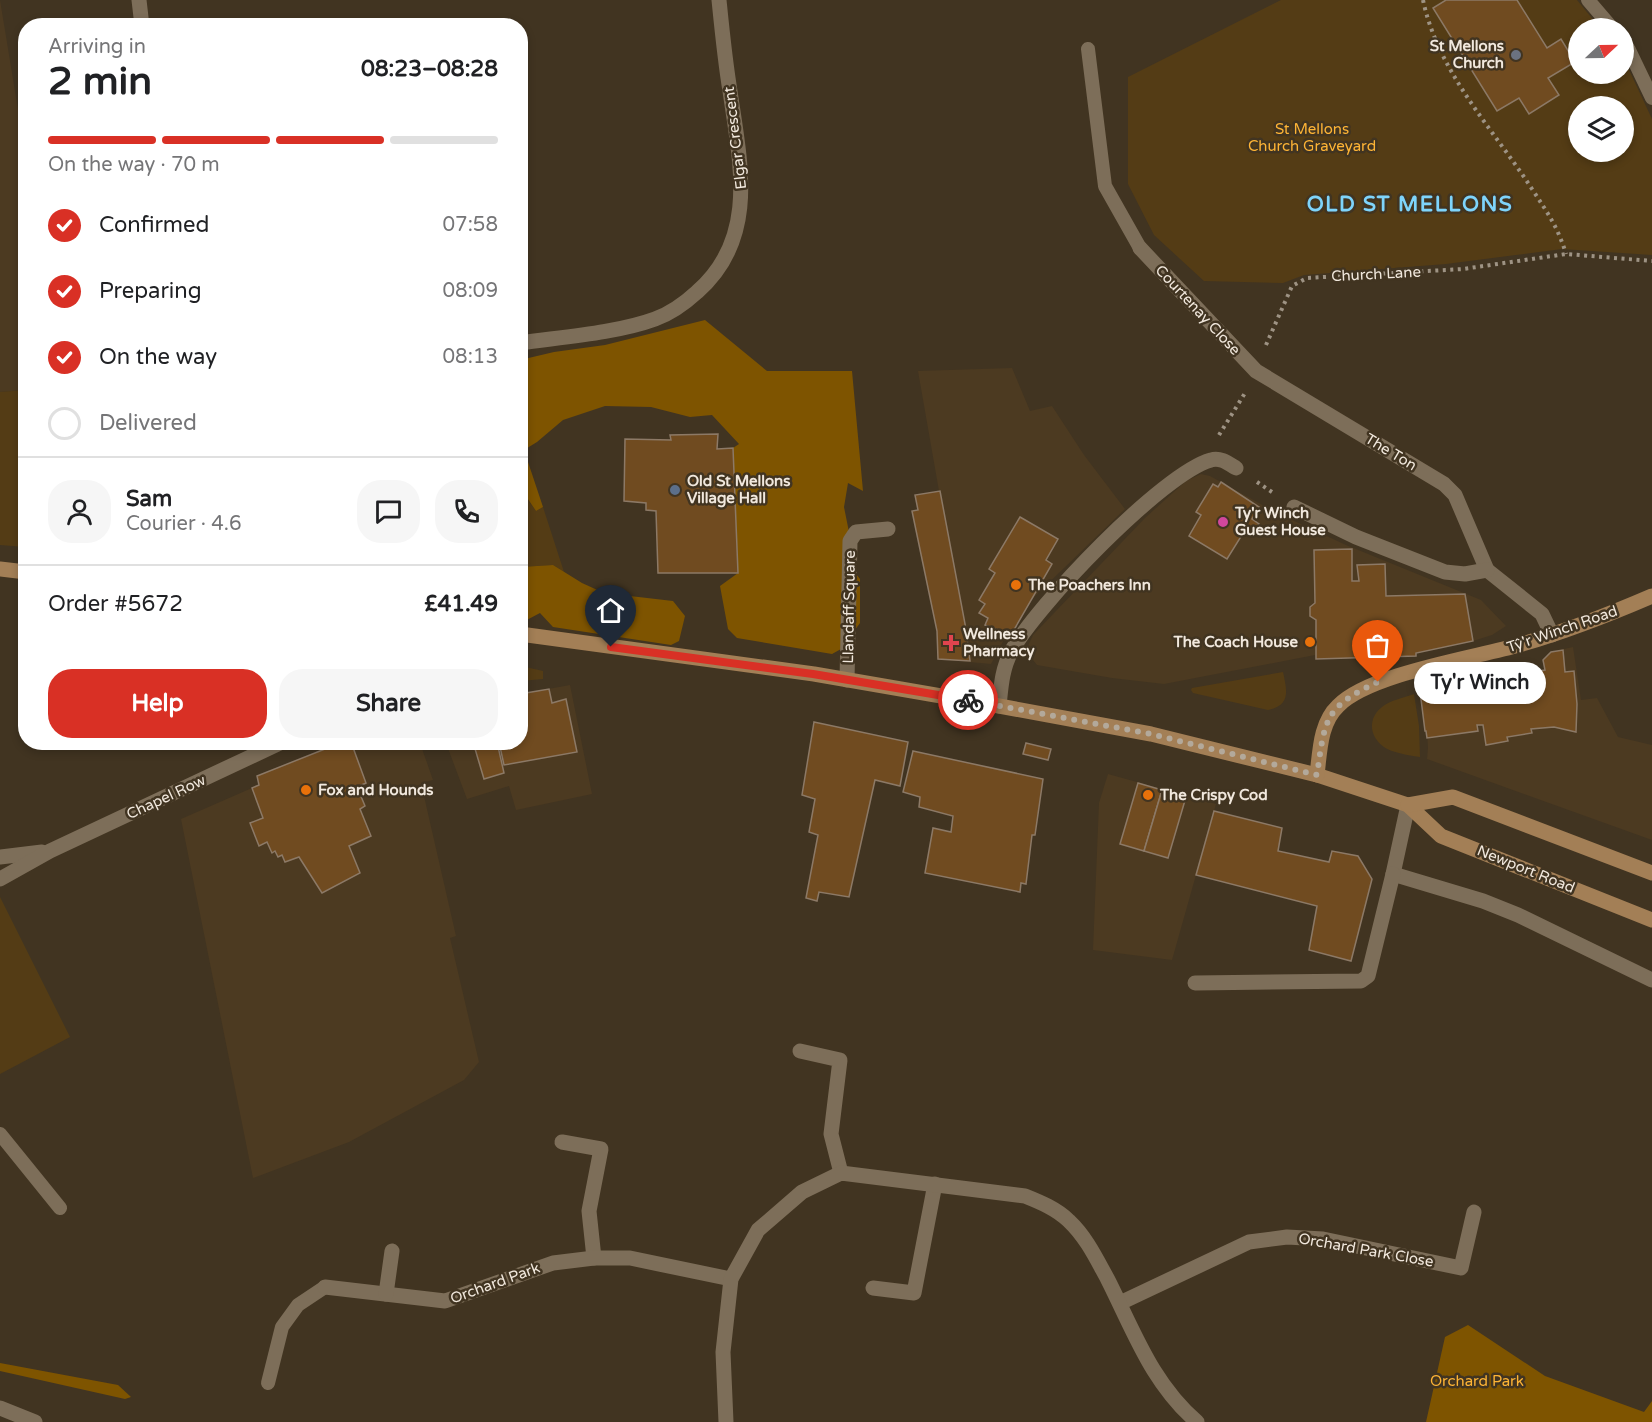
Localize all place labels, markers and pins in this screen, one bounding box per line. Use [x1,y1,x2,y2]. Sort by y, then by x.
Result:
place label: St Mellons Church [1430,37,1504,72]
marker: St Mellons Church [1509,48,1523,62]
place label: Old St Mellons Village Hall [687,472,790,508]
marker: Old St Mellons Village Hall [668,483,682,497]
place label: Ty'r Winch Guest House [1234,504,1326,539]
marker: Ty'r Winch Guest House [1216,515,1230,529]
place label: The Poachers Inn [1027,576,1151,594]
marker: The Poachers Inn [1009,578,1023,592]
pin [585,585,636,647]
pin [1352,620,1403,682]
place label: Wellness Pharmacy [963,625,1035,661]
place label: The Coach House [1173,633,1298,651]
marker: The Coach House [1303,635,1317,649]
marker: Wellness Pharmacy [944,636,958,650]
callout: Ty'r Winch [1414,661,1546,703]
place label: Fox and Hounds [318,781,434,799]
marker: Fox and Hounds [299,783,313,797]
place label: The Crispy Cod [1159,786,1268,805]
marker: The Crispy Cod [1141,788,1155,802]

